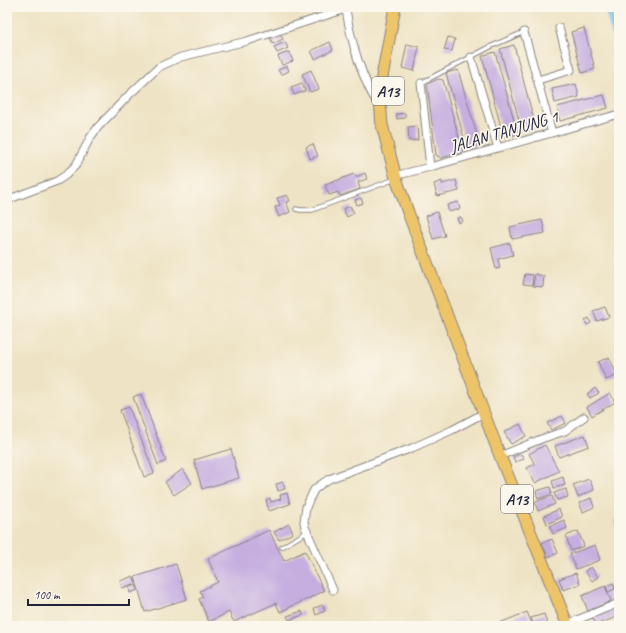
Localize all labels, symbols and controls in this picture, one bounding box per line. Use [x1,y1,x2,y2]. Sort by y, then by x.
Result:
road number: A13 [372,77,404,105]
street label: JALAN TANJUNG 1 [447,106,562,157]
road number: A13 [501,485,533,513]
scale bar [28,581,129,607]
text: 100 m [34,587,61,603]

